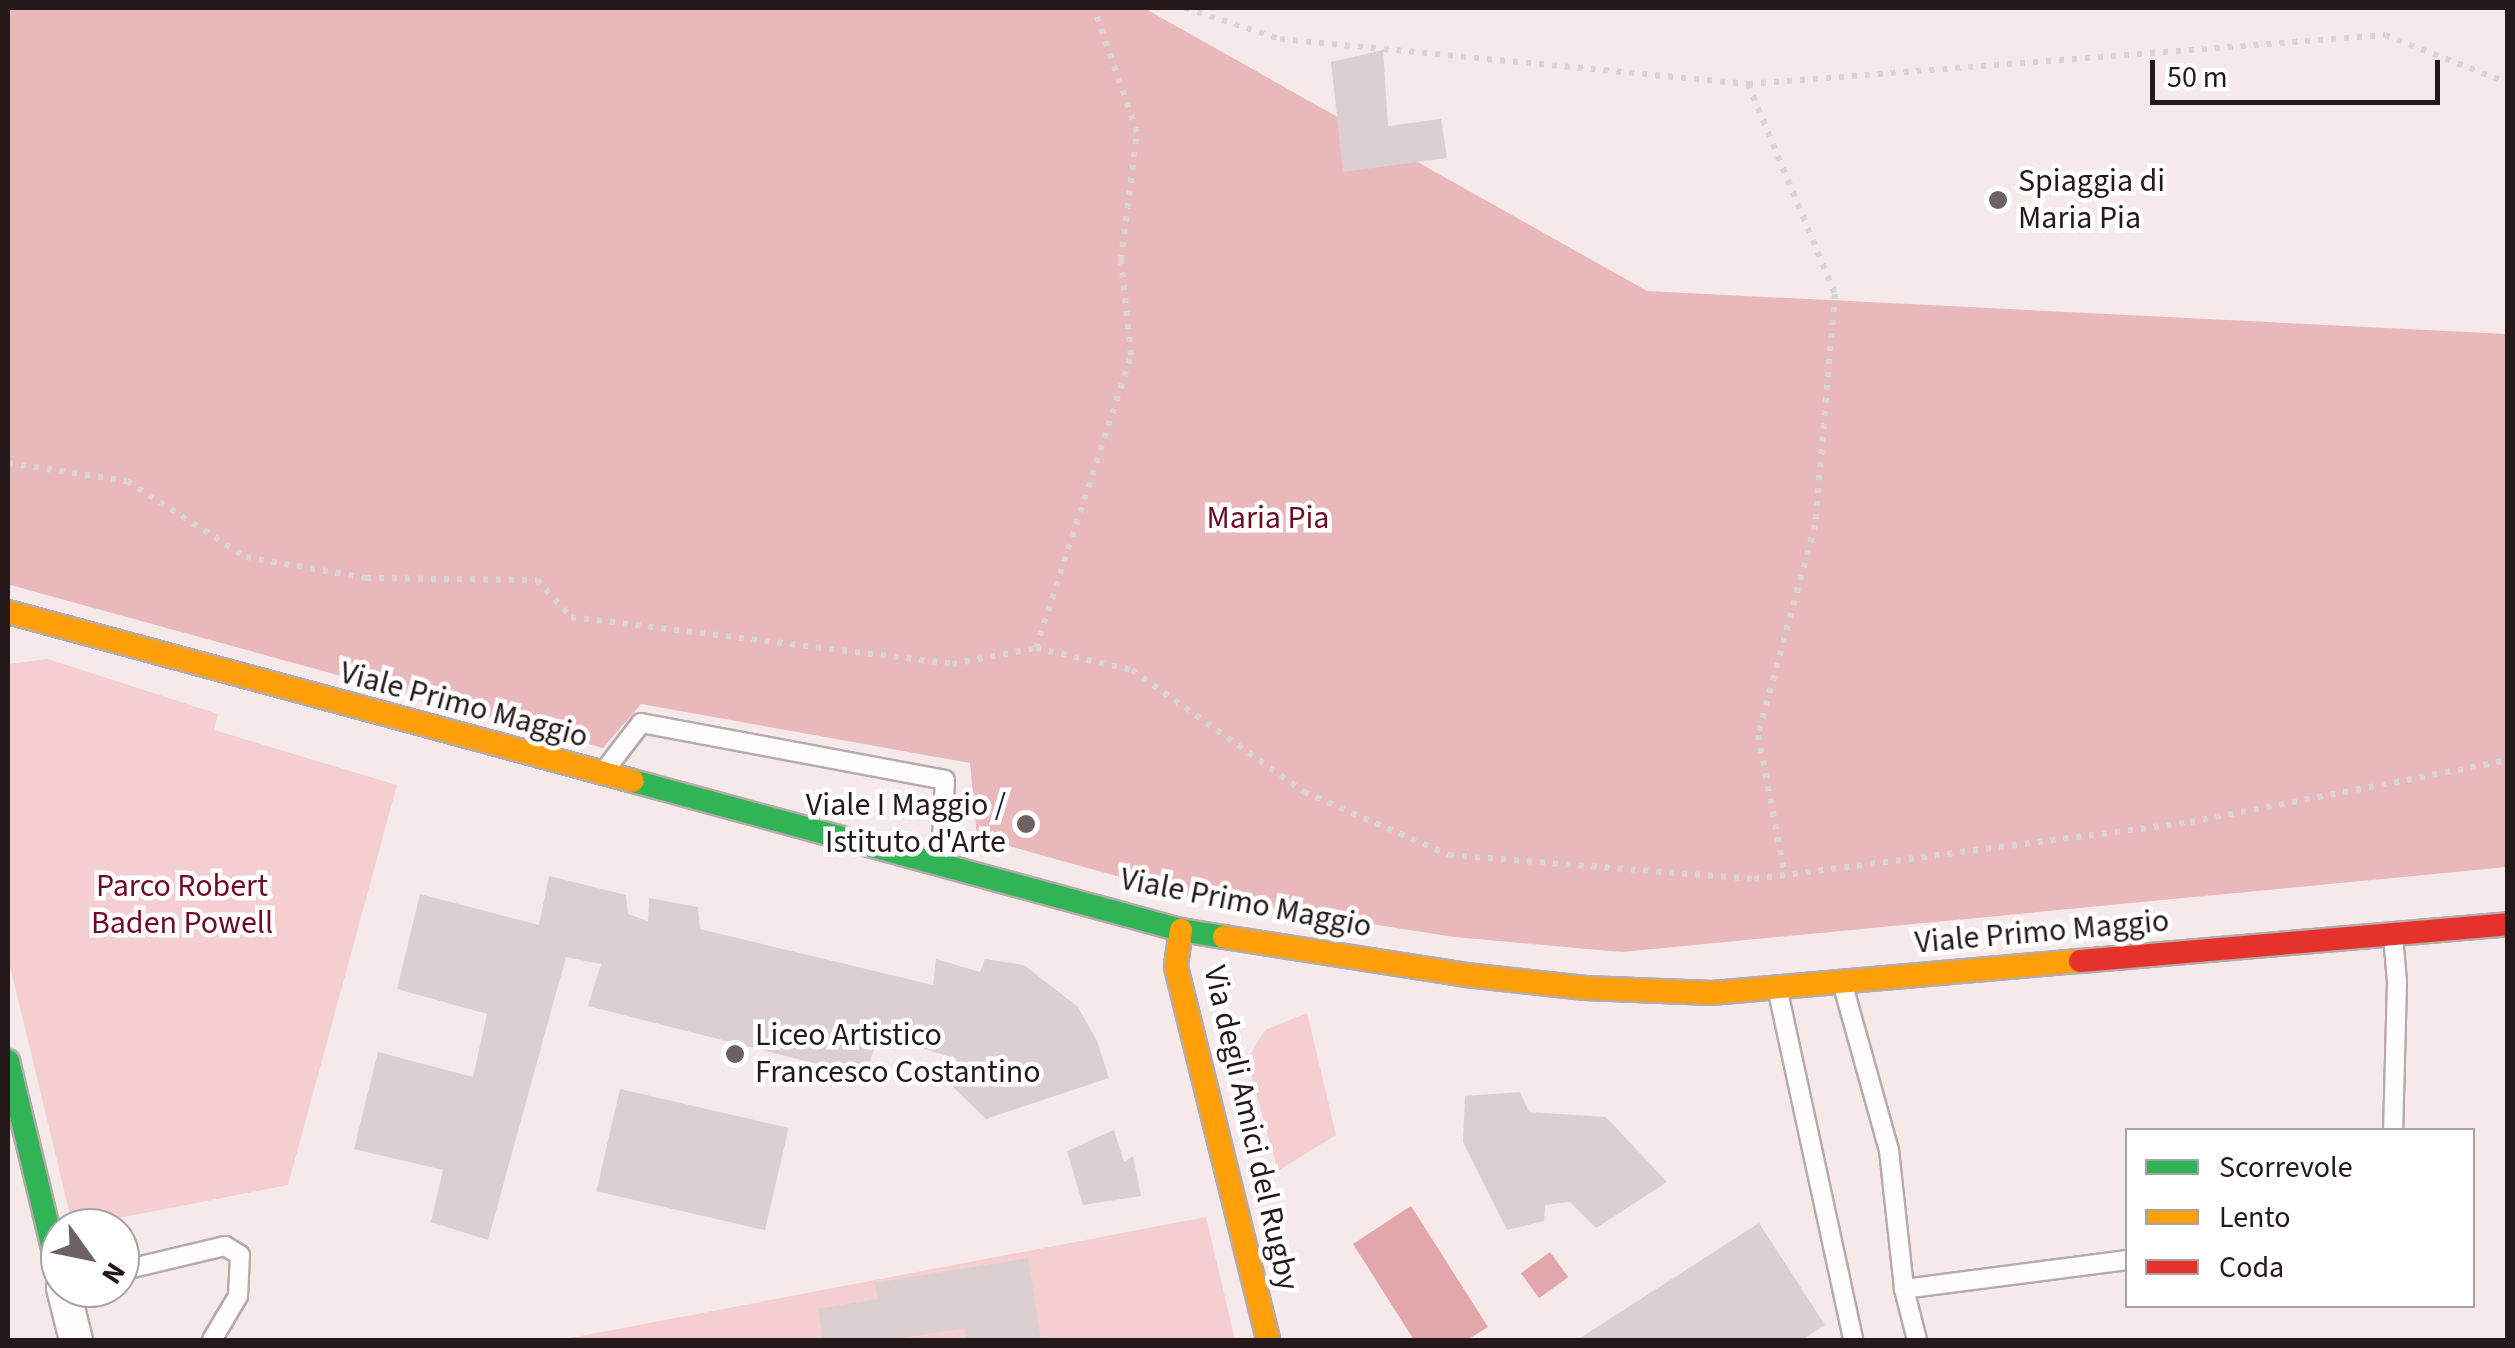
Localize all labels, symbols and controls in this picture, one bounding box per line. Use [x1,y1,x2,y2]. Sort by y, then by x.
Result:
scale bar [2155,40,2445,102]
text: 50 m [2167,56,2228,99]
place label: Spiaggia di Maria Pia [2018,163,2165,238]
marker: Spiaggia di Maria Pia [1987,189,2009,211]
park label: Maria Pia [1206,499,1330,537]
street label: Viale Primo Maggio [336,653,592,757]
place label: Viale I Maggio / Istituto d'Arte [806,787,1006,862]
marker: Viale I Maggio / Istituto d'Arte [1015,813,1037,835]
street label: Viale Primo Maggio [1117,860,1375,946]
park label: Parco Robert Baden Powell [91,868,273,943]
street label: Viale Primo Maggio [1913,902,2171,962]
street label: Via degli Amici del Rugby [1195,962,1307,1294]
place label: Liceo Artistico Francesco Costantino [755,1017,1041,1092]
marker: Liceo Artistico Francesco Costantino [724,1043,746,1065]
legend [2125,1128,2475,1308]
text: Scorrevole [2219,1146,2353,1189]
text: Lento [2219,1196,2291,1239]
north arrow [40,1208,140,1308]
text: Coda [2219,1246,2284,1289]
text: N [92,1255,135,1292]

